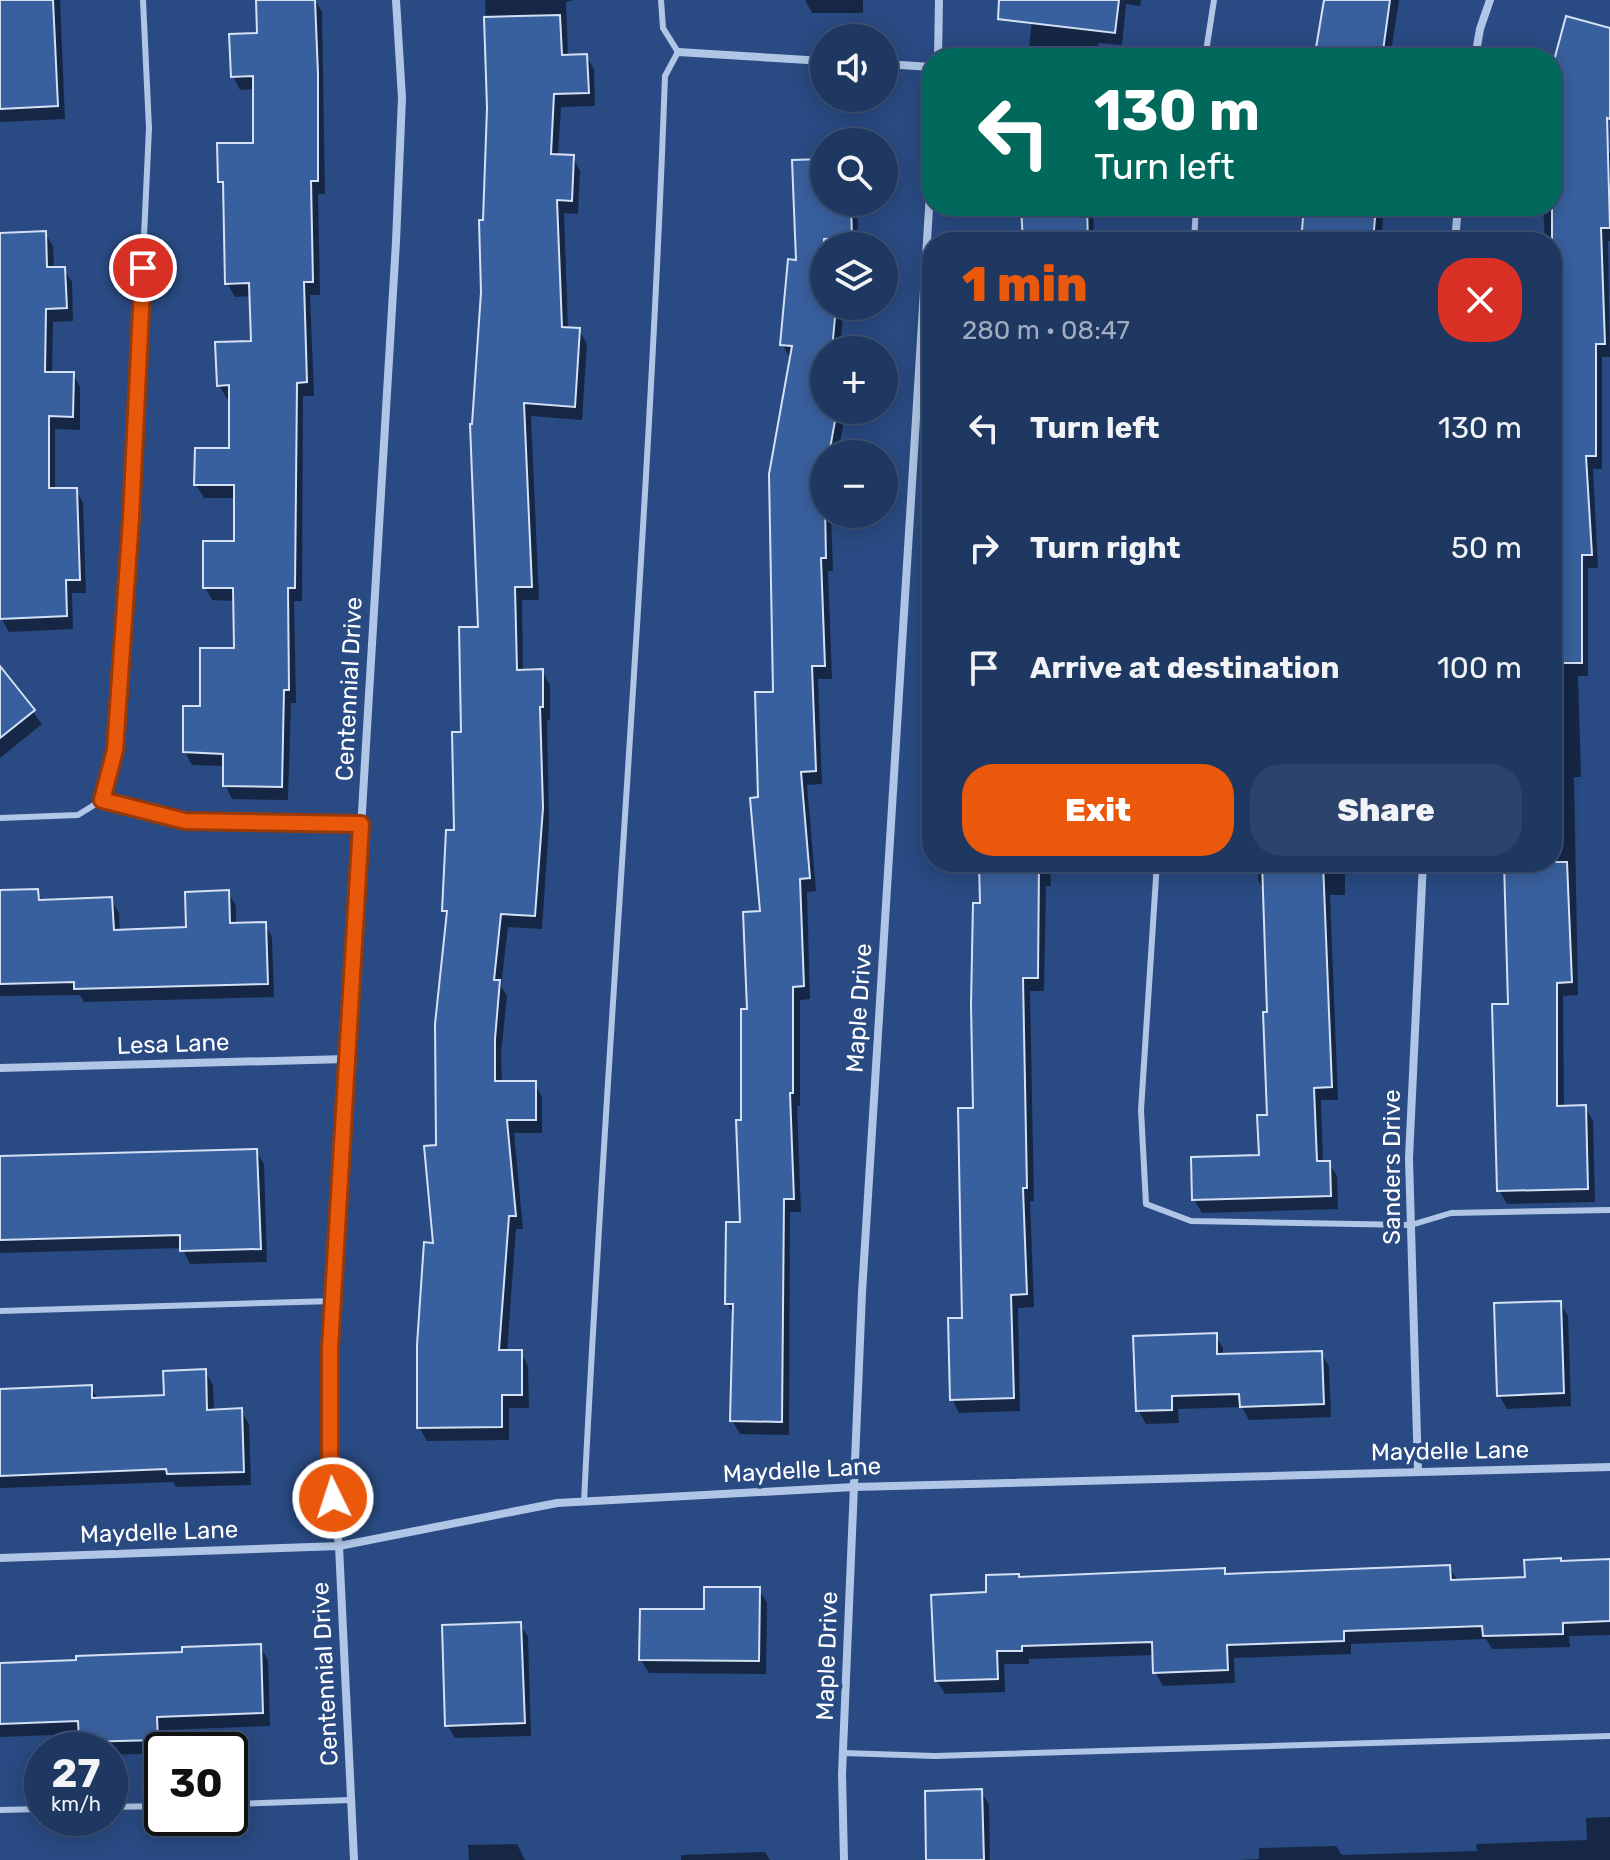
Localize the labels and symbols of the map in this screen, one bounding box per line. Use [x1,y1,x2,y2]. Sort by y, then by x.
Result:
pin [109,234,177,302]
street label: Centennial Drive [330,596,368,782]
street label: Maple Drive [841,942,877,1074]
street label: Lesa Lane [116,1028,230,1060]
street label: Sanders Drive [1378,1089,1406,1245]
street label: Maydelle Lane [1371,1436,1529,1466]
street label: Maydelle Lane [722,1452,882,1488]
position arrow [291,1456,375,1540]
street label: Maydelle Lane [79,1515,239,1549]
street label: Centennial Drive [306,1581,344,1767]
street label: Maple Drive [811,1591,843,1721]
speed limit sign: 30 [144,1732,248,1836]

